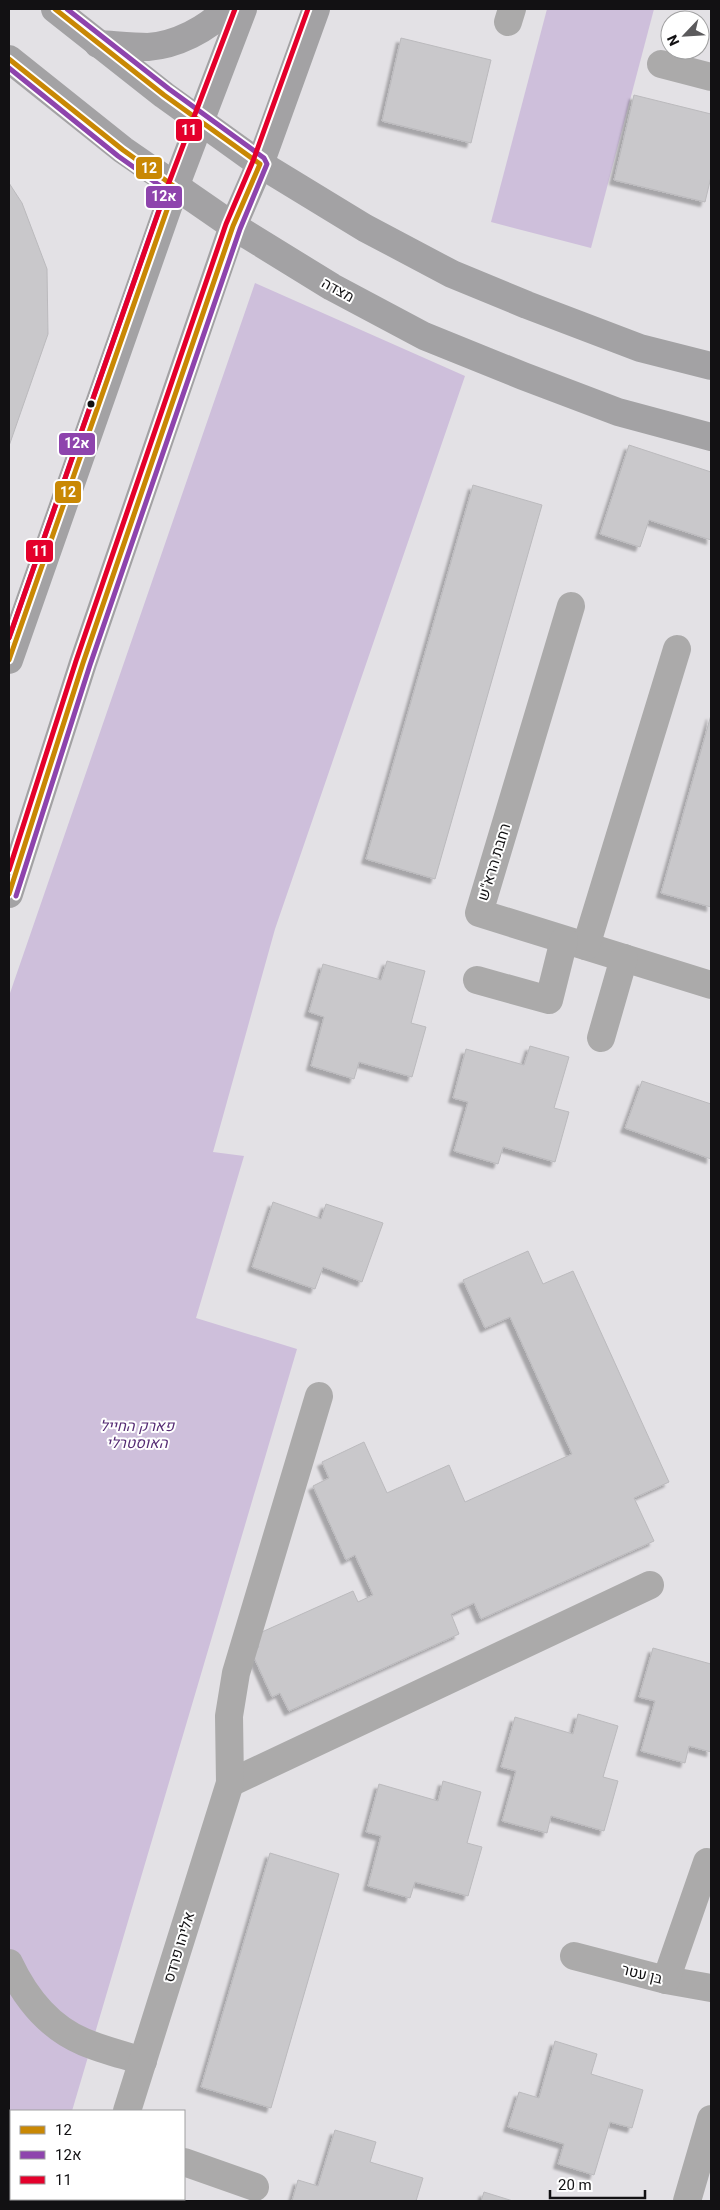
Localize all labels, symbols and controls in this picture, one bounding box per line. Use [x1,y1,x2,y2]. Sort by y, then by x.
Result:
north arrow [660,10,710,60]
text: N [662,31,685,49]
line badge: 11 [175,118,203,142]
text: 11 [181,120,197,141]
line badge: 12 [135,156,163,180]
text: 12 [141,158,157,179]
line badge: 12א [145,185,183,209]
text: 12א [151,186,177,207]
street label: מצדה [318,272,358,308]
unlabelled marker [86,399,96,409]
line badge: 12א [58,432,96,456]
text: 12א [64,433,90,454]
line badge: 12 [54,480,82,504]
text: 12 [60,482,76,503]
line badge: 11 [25,539,54,563]
text: 11 [32,541,48,562]
street label: רחבת הרא"ש [472,821,516,903]
park label: פארק החייל האוסטרלי [100,1415,176,1454]
street label: אליהו פרדס [158,1909,200,1985]
street label: בן עטר [619,1958,665,1990]
legend [10,2110,185,2200]
text: 12 [55,2119,72,2141]
text: 12א [55,2144,82,2166]
scale bar [550,2168,645,2200]
text: 11 [55,2169,72,2191]
text: 20 m [558,2174,592,2196]

